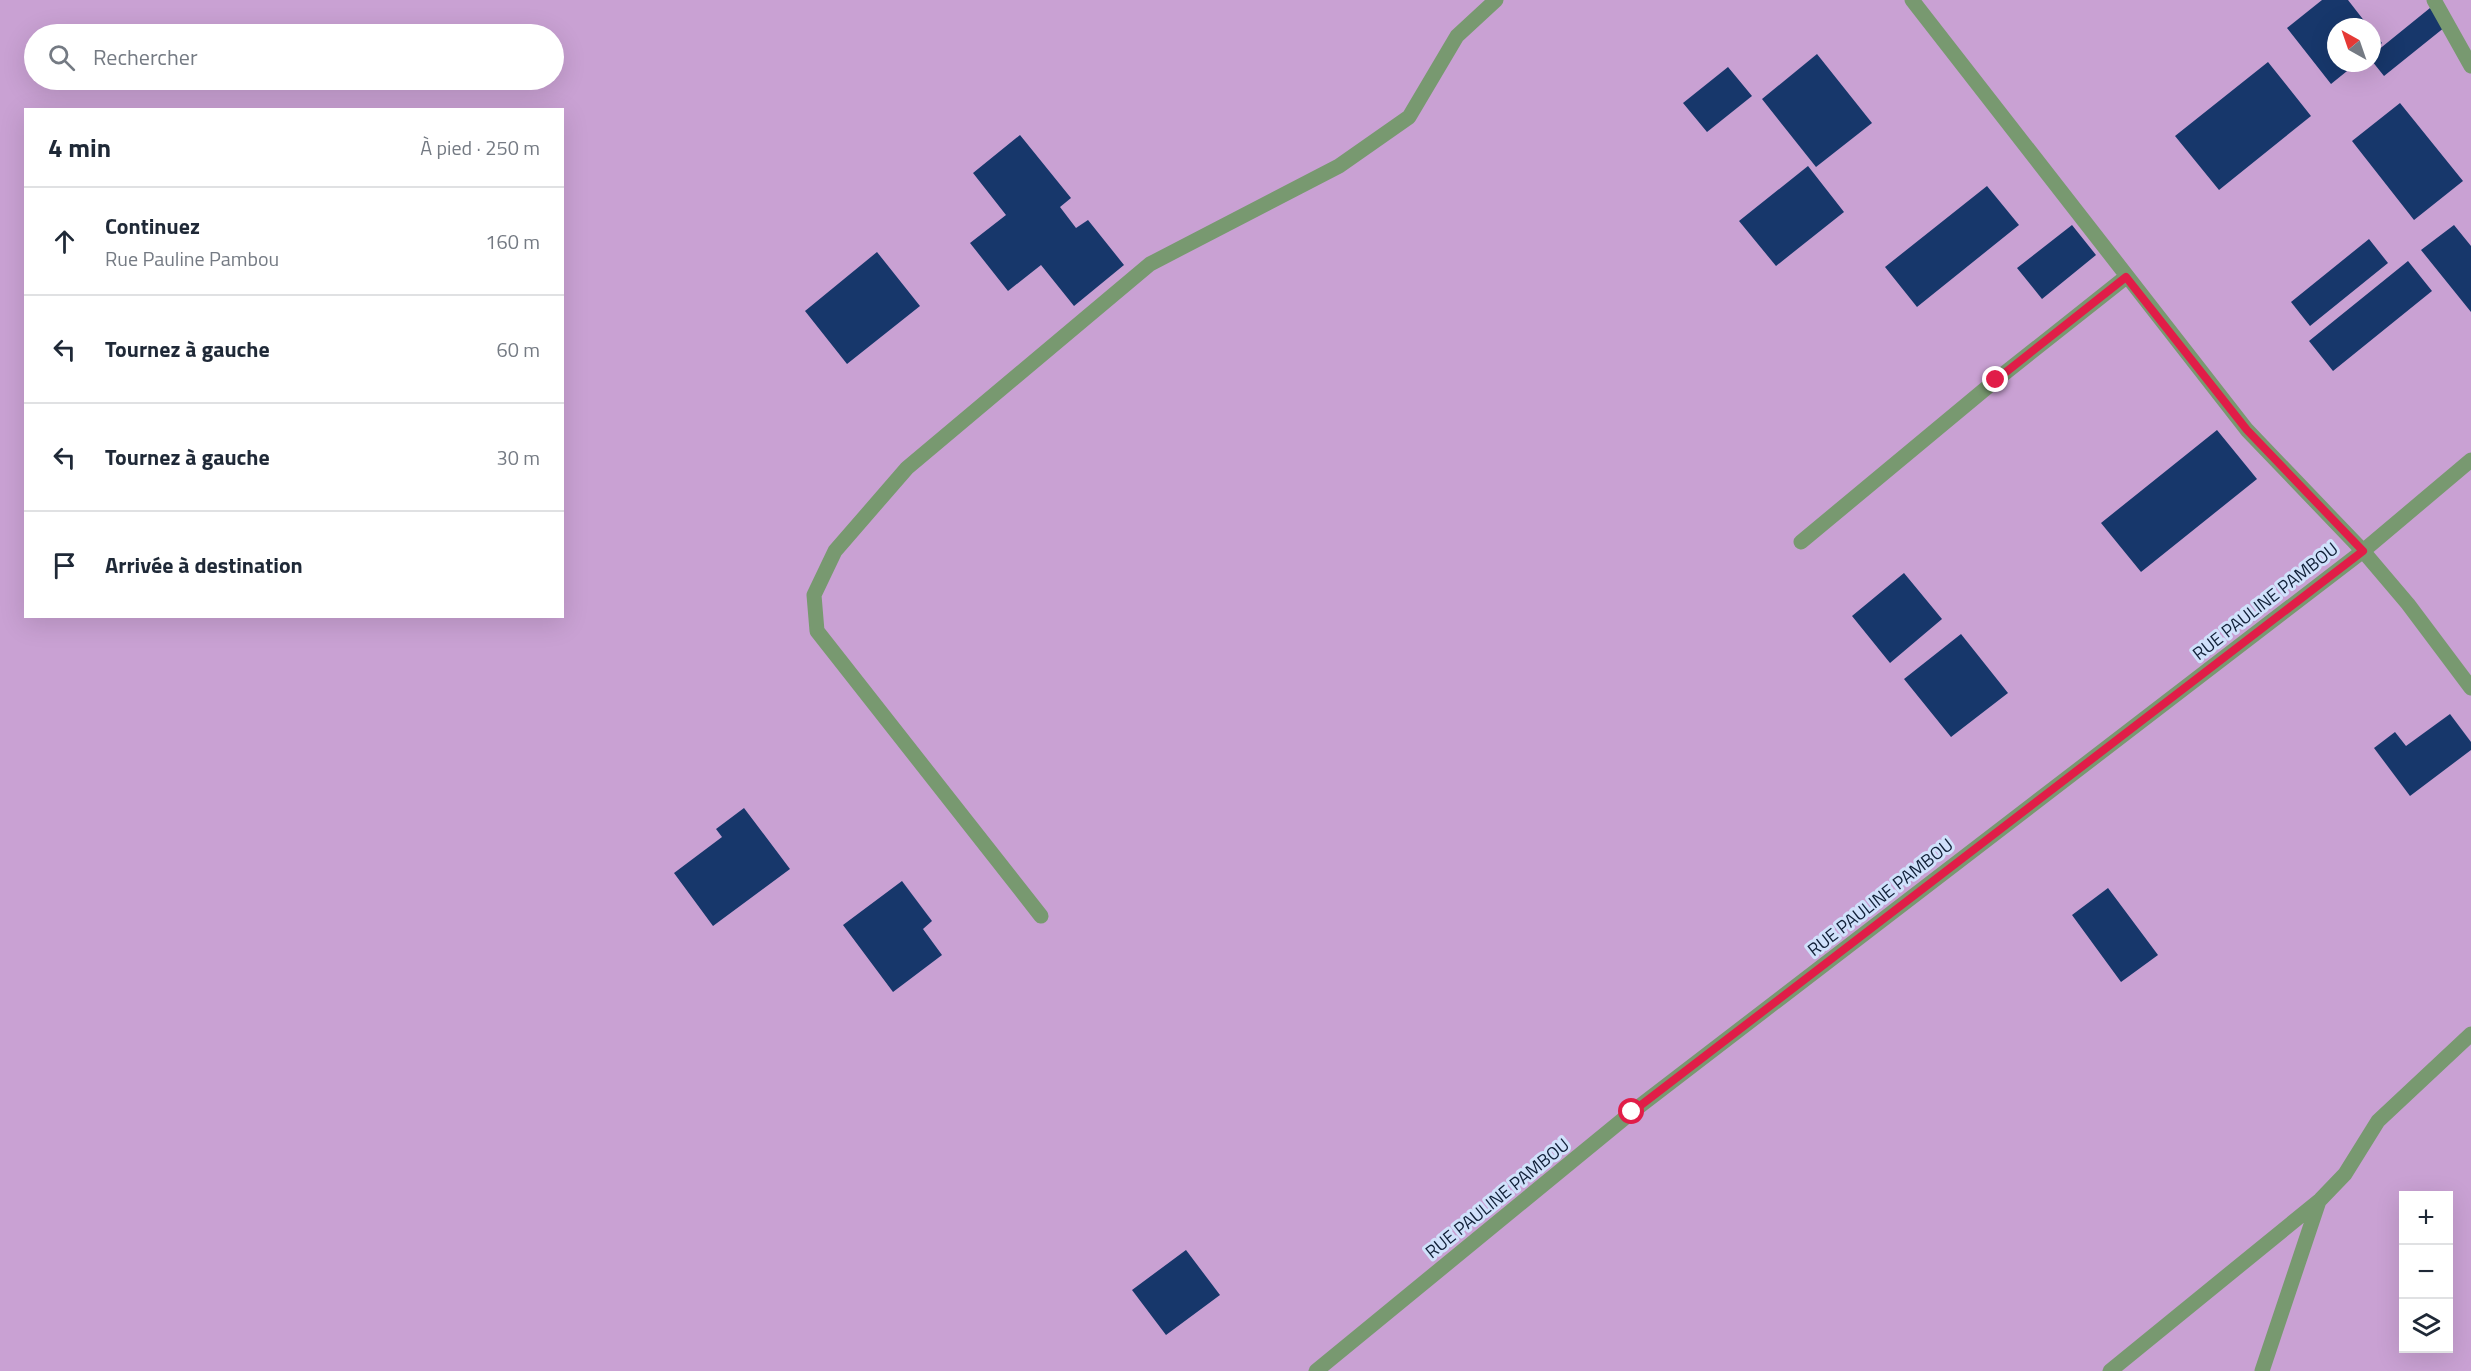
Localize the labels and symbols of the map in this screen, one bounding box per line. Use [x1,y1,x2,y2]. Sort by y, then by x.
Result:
north arrow [2327,18,2381,72]
route end [1982,366,2008,392]
street label: RUE PAULINE PAMBOU [2186,535,2344,667]
street label: RUE PAULINE PAMBOU [1801,831,1959,963]
route start [1618,1098,1644,1124]
street label: RUE PAULINE PAMBOU [1419,1131,1575,1265]

